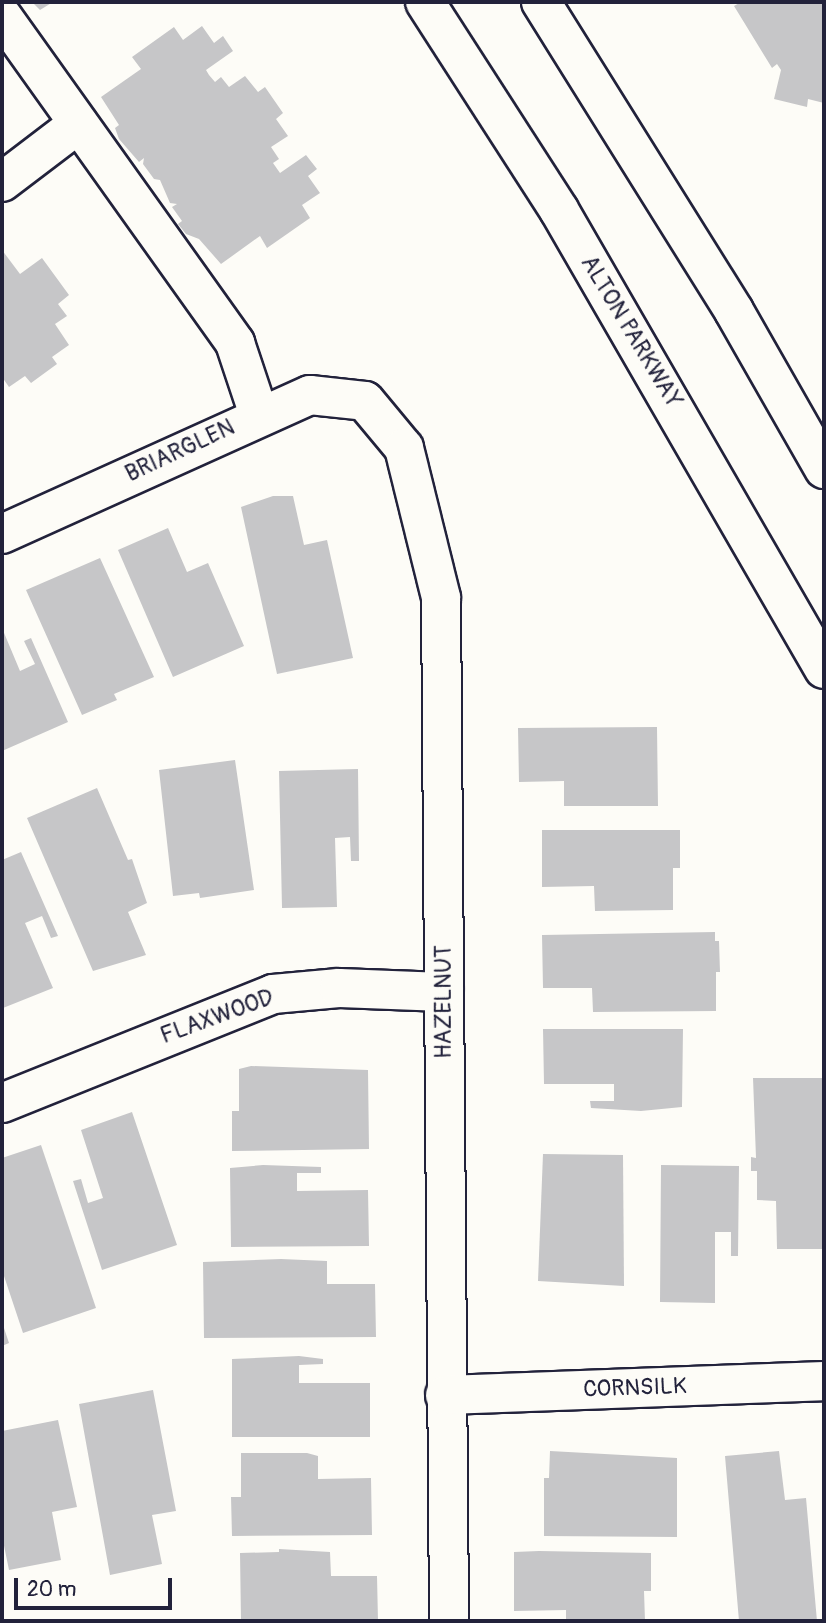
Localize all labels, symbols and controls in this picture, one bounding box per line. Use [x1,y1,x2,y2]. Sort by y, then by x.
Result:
street label: ALTON PARKWAY [575,251,687,413]
street label: BRIARGLEN [121,414,239,488]
street label: HAZELNUT [430,945,458,1059]
street label: FLAXWOOD [157,984,277,1050]
street label: CORNSILK [583,1372,687,1404]
scale bar [18,1564,175,1608]
text: 20 m [27,1576,76,1603]

